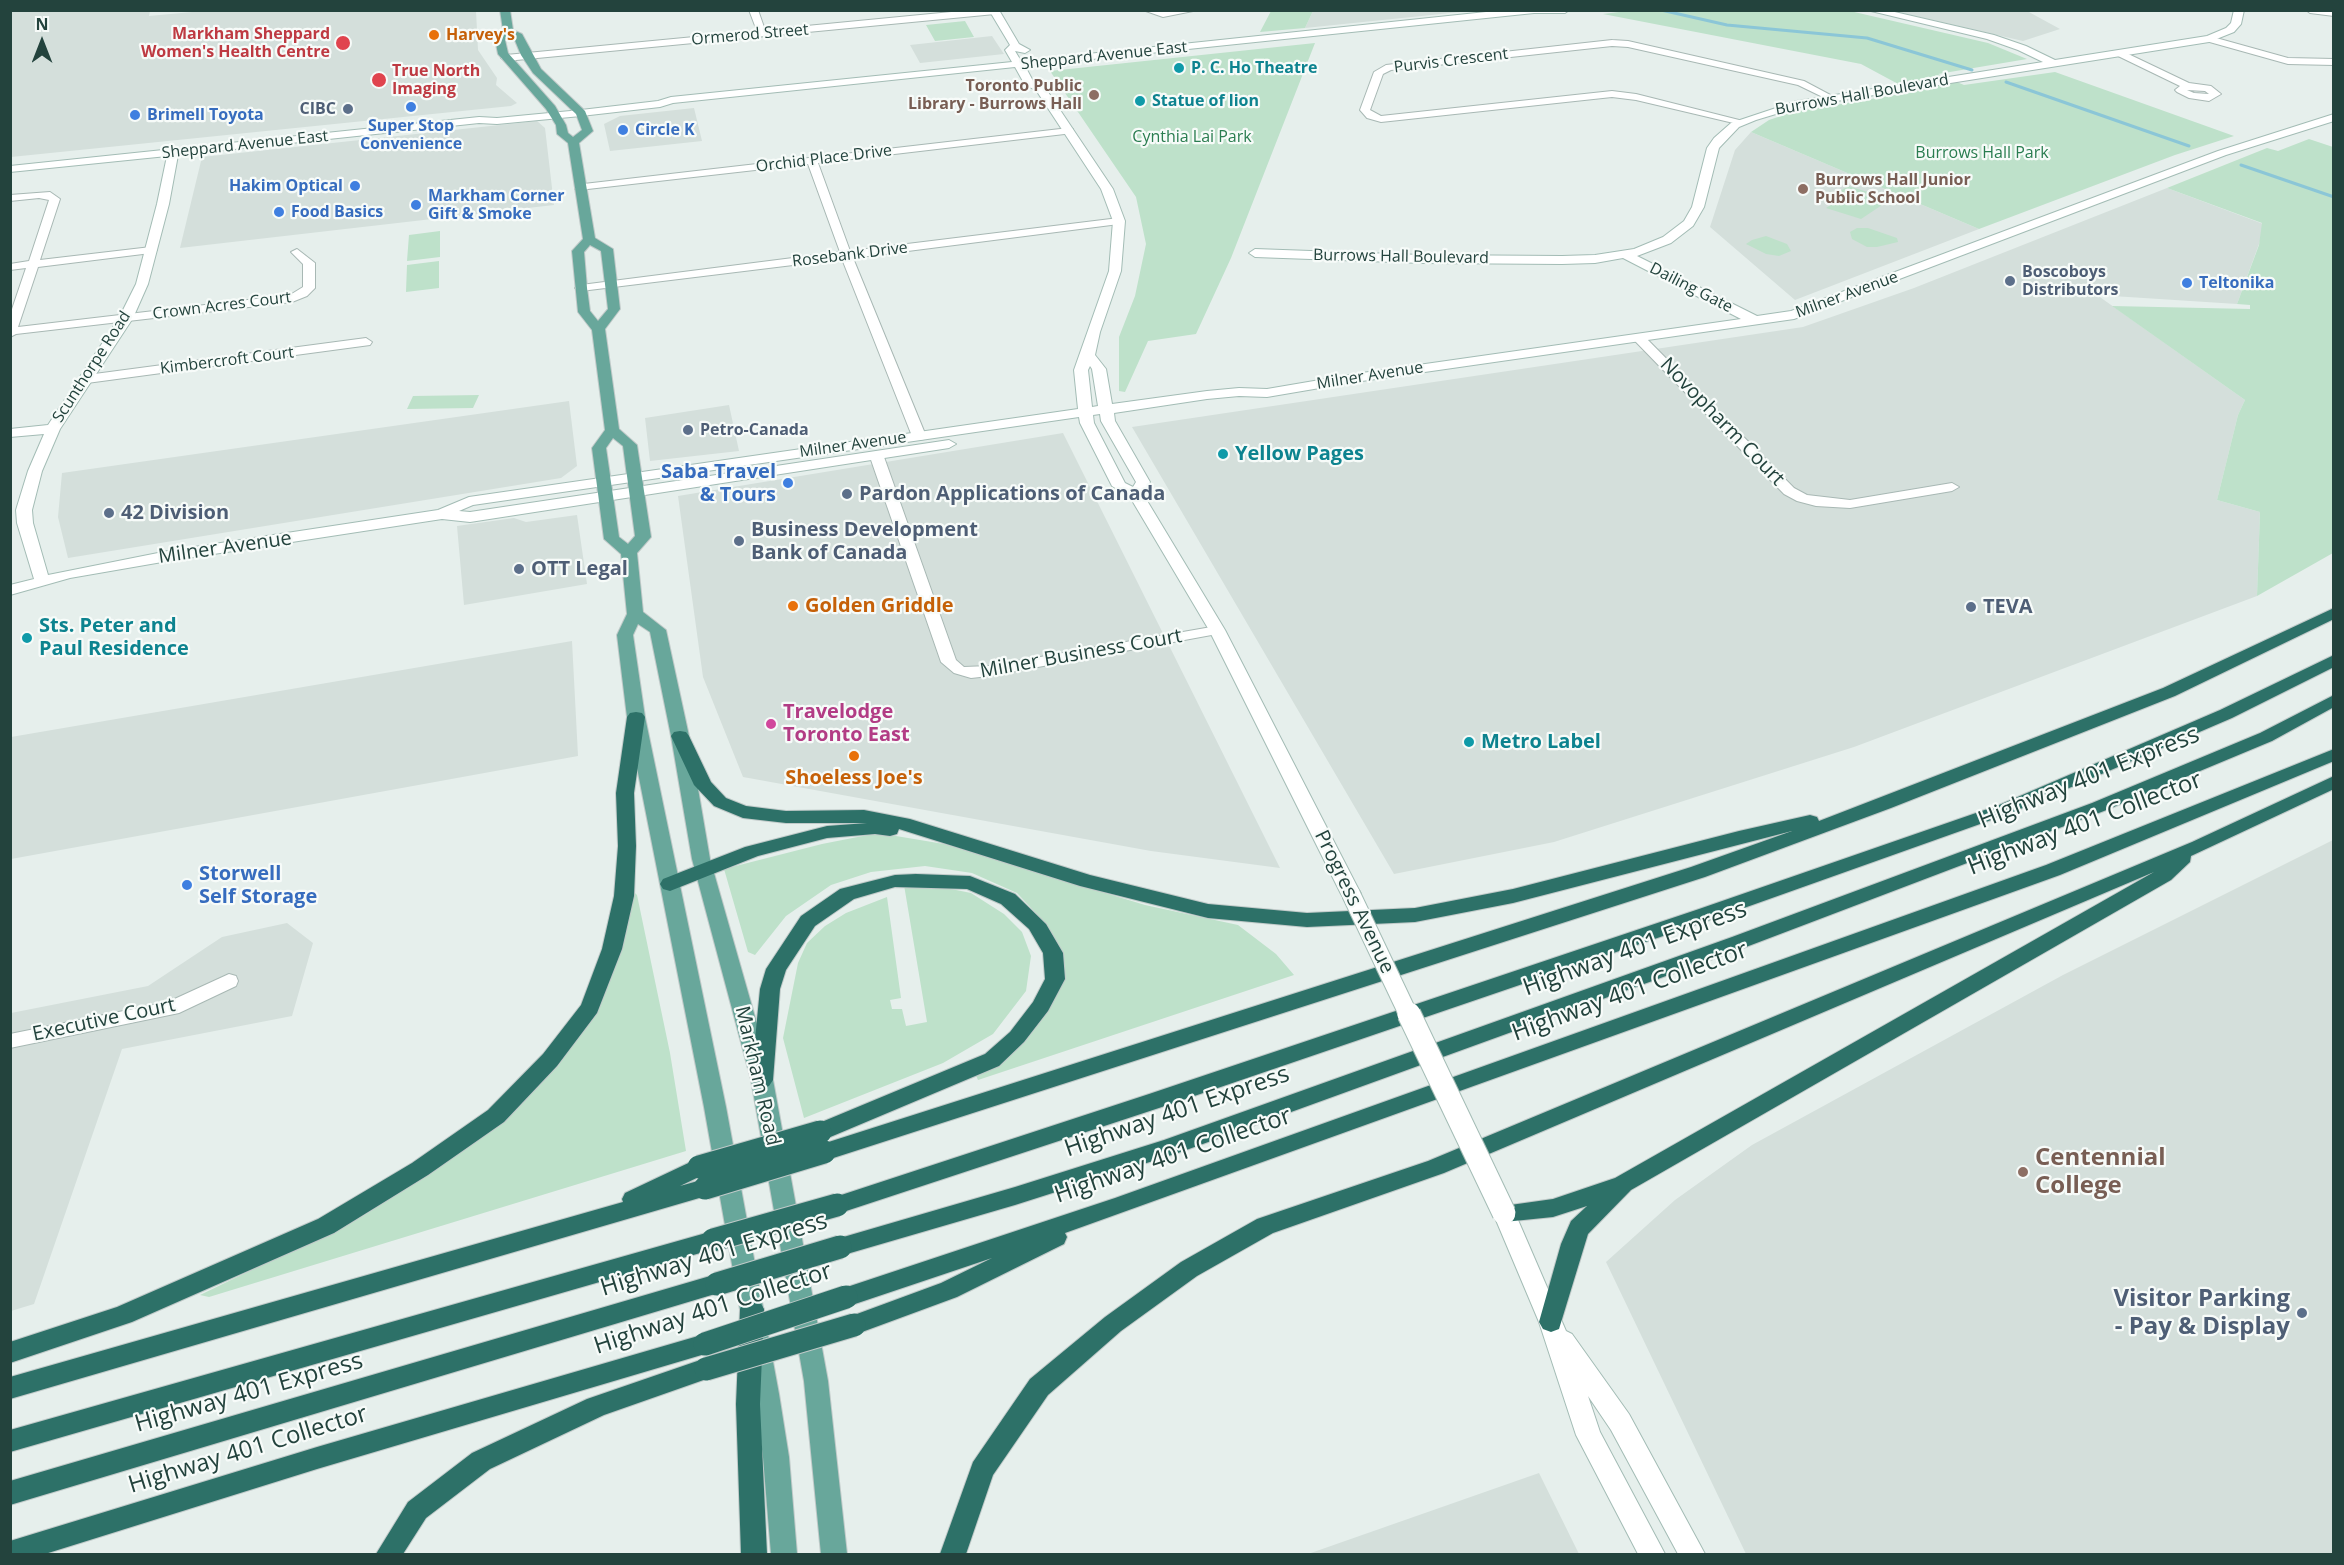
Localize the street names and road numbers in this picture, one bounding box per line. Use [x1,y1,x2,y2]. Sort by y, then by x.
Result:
street label: Ormerod Street [691,20,809,50]
street label: Sheppard Avenue East [1020,38,1188,74]
street label: Purvis Crescent [1393,44,1509,78]
street label: Burrows Hall Boulevard [1774,70,1950,120]
street label: Sheppard Avenue East [161,127,329,163]
street label: Orchid Place Drive [755,141,893,177]
street label: Rosebank Drive [791,238,909,272]
street label: Burrows Hall Boulevard [1313,246,1489,268]
street label: Dailing Gate [1646,259,1736,317]
street label: Milner Avenue [1793,268,1901,322]
street label: Crown Acres Court [152,288,292,324]
street label: Scunthorpe Road [49,308,135,426]
street label: Kimbercroft Court [159,343,295,379]
street label: Novopharm Court [1655,353,1789,491]
street label: Milner Avenue [1315,358,1425,394]
street label: Milner Avenue [798,428,908,462]
street label: Milner Avenue [157,527,293,569]
street label: Milner Business Court [978,624,1184,684]
street label: Highway 401 Express [1974,720,2204,836]
street label: Highway 401 Collector [1964,766,2206,882]
street label: Progress Avenue [1309,826,1399,978]
street label: Highway 401 Express [1519,895,1751,1003]
street label: Highway 401 Collector [1508,936,1752,1048]
street label: Executive Court [30,993,178,1047]
street label: Markham Road [729,1004,785,1148]
street label: Highway 401 Express [1061,1060,1293,1164]
street label: Highway 401 Collector [1051,1102,1295,1210]
street label: Highway 401 Express [597,1207,831,1303]
street label: Highway 401 Collector [590,1257,836,1361]
street label: Highway 401 Express [132,1347,366,1439]
street label: Highway 401 Collector [125,1400,371,1500]

